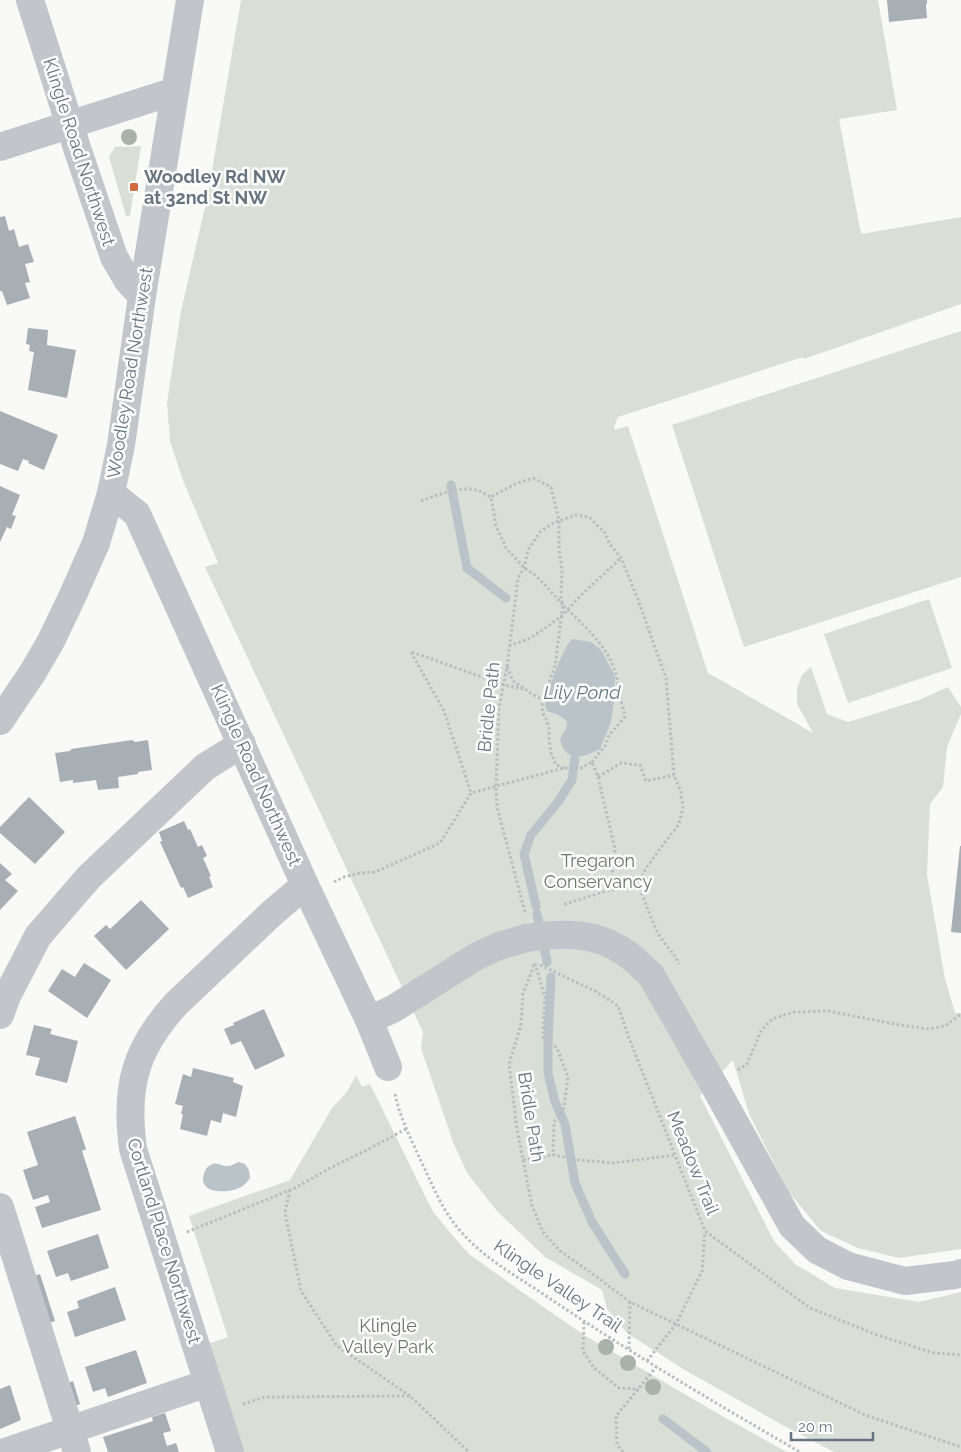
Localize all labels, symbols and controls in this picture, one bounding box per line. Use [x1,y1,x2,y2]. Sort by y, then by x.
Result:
street label: Klingle Road Northwest [39,55,120,249]
place label: Woodley Rd NW at 32nd St NW [144,166,285,208]
marker: Woodley Rd NW at 32nd St NW [128,181,140,193]
street label: Woodley Road Northwest [102,266,157,480]
street label: Bridle Path [473,661,504,753]
street label: Klingle Road Northwest [207,681,306,869]
water label: Lily Pond [544,681,621,703]
park label: Tregaron Conservancy [544,850,652,892]
street label: Bridle Path [514,1070,549,1163]
street label: Meadow Trail [663,1108,724,1218]
street label: Cortland Place Northwest [123,1135,206,1346]
street label: Klingle Valley Trail [490,1235,627,1336]
park label: Klingle Valley Park [342,1315,434,1357]
scale bar [791,1410,874,1442]
text: 20 m [798,1418,833,1436]

